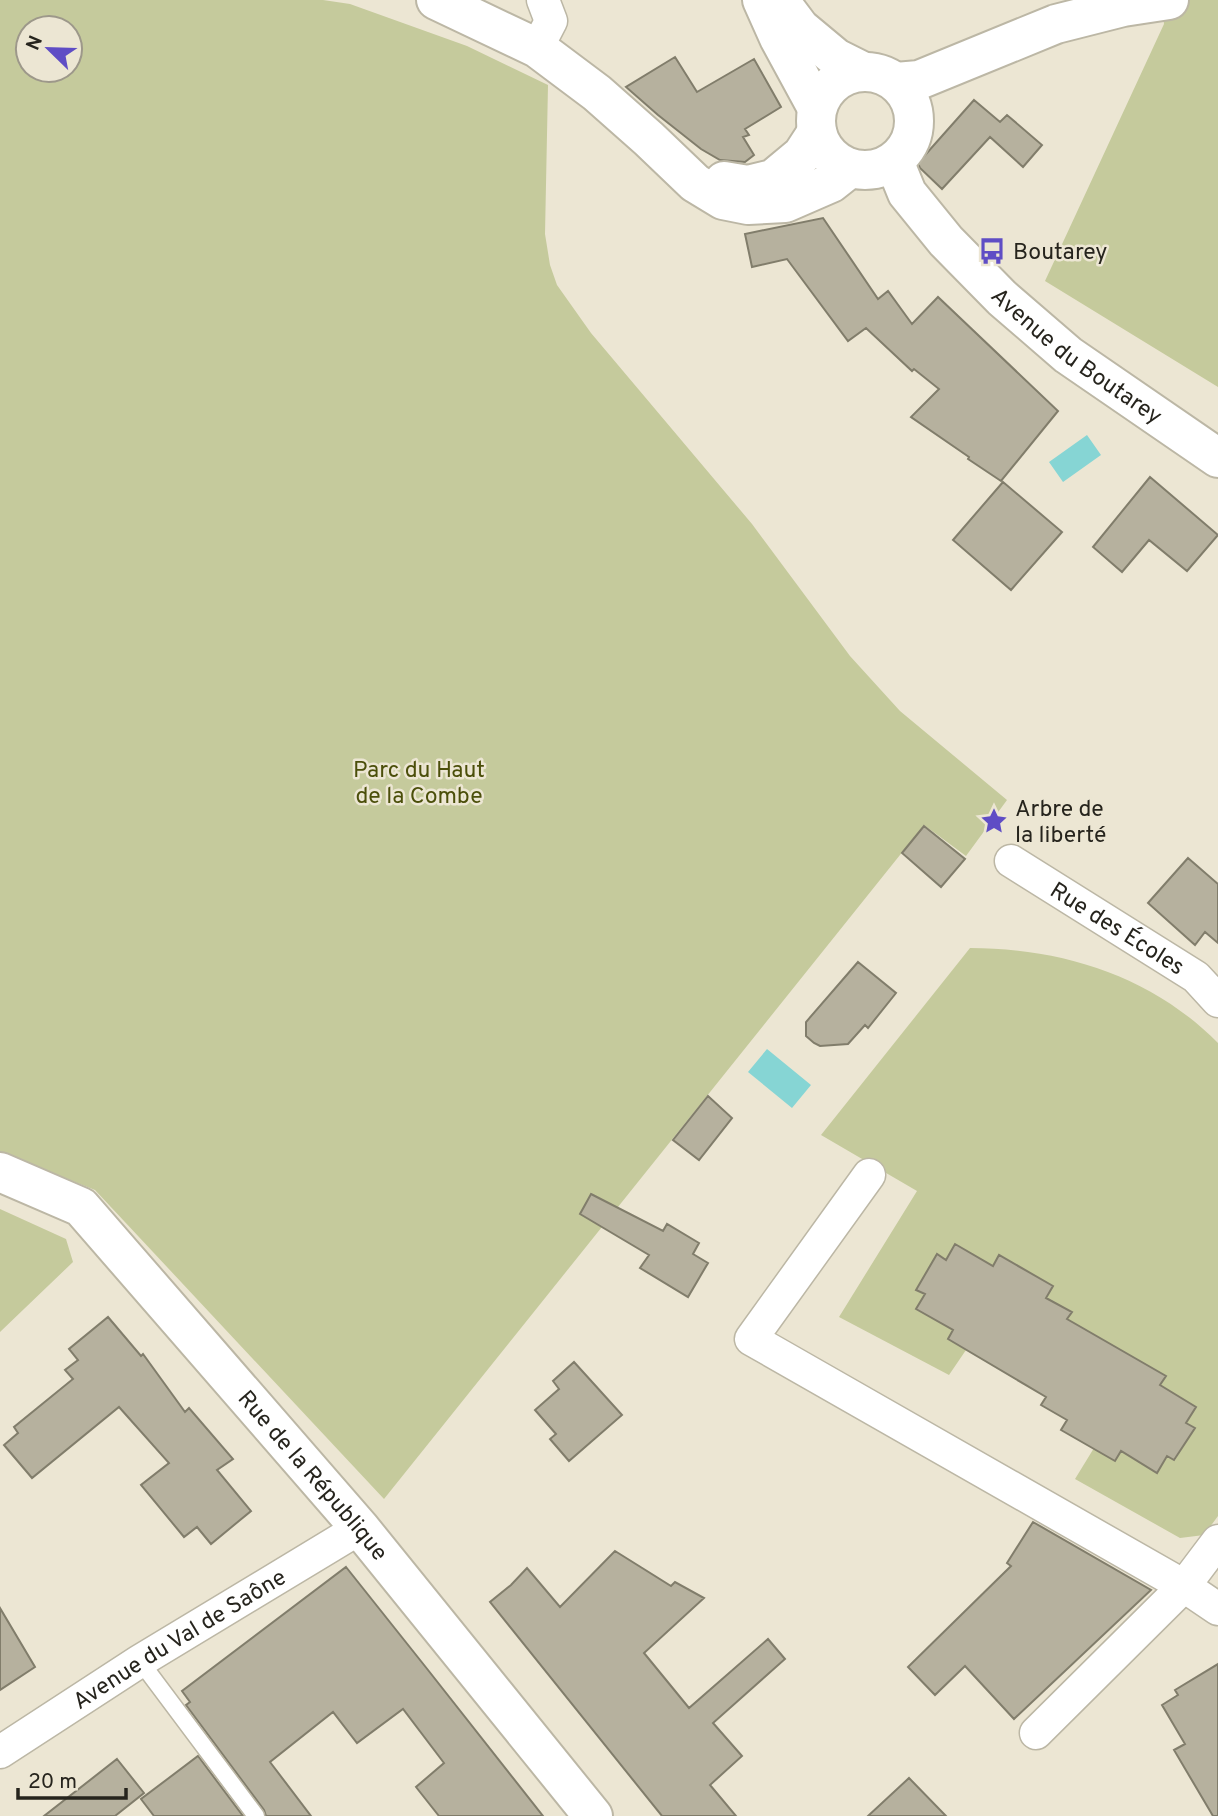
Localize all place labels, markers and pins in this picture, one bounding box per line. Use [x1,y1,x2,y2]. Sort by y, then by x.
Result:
bus stop icon: Boutarey [977,236,1007,266]
place label: Boutarey [1013,239,1107,268]
place label: Arbre de la liberté [1015,796,1106,851]
place icon: Arbre de la liberté [979,806,1009,836]

